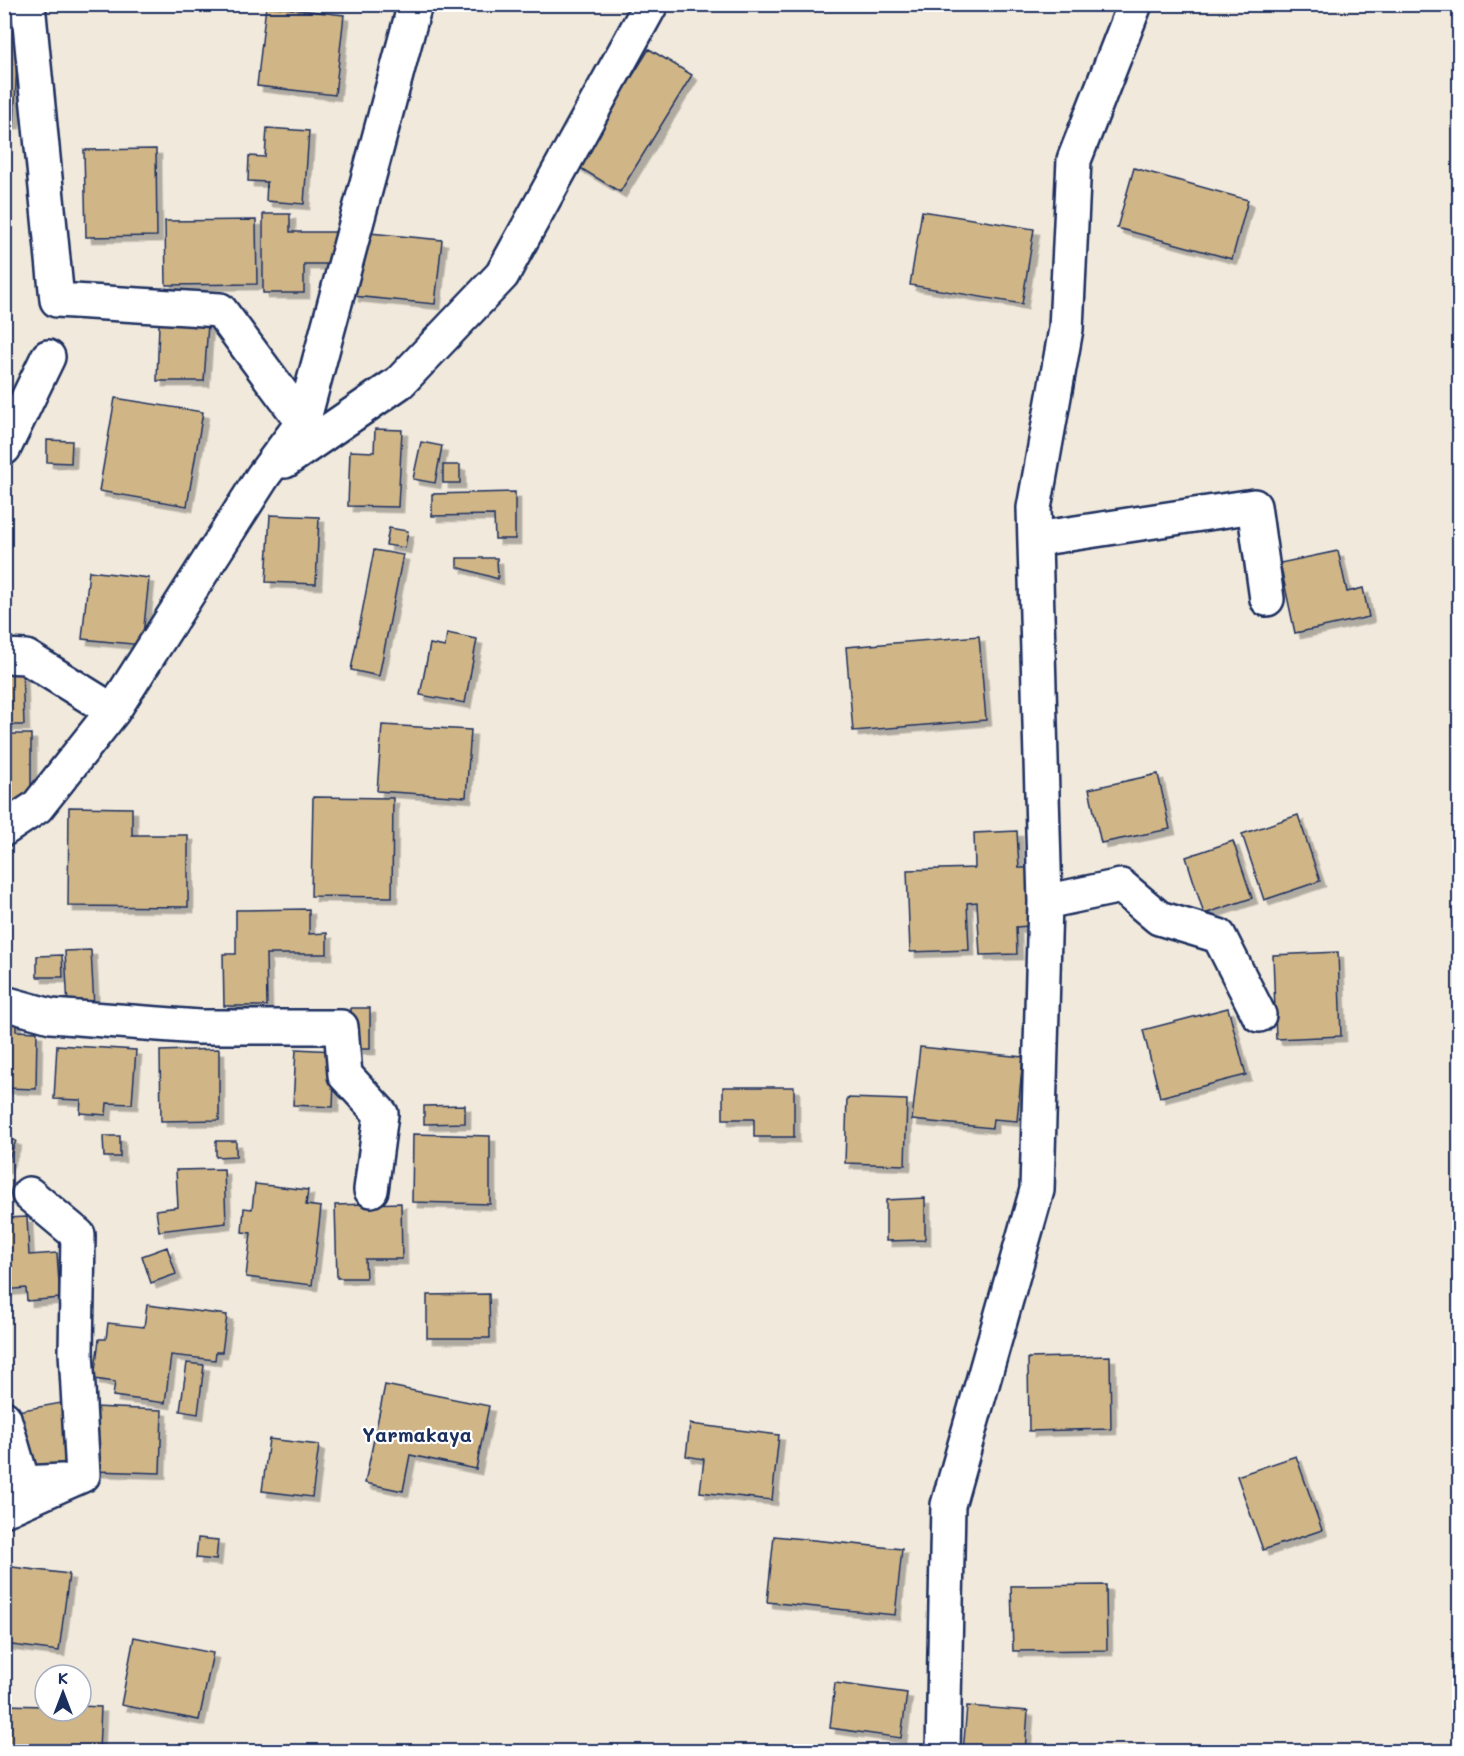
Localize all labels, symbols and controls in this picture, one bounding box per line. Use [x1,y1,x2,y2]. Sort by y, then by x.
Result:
district label: Yarmakaya [362,1421,472,1447]
north arrow [33,1663,93,1723]
text: K [58,1667,68,1688]

